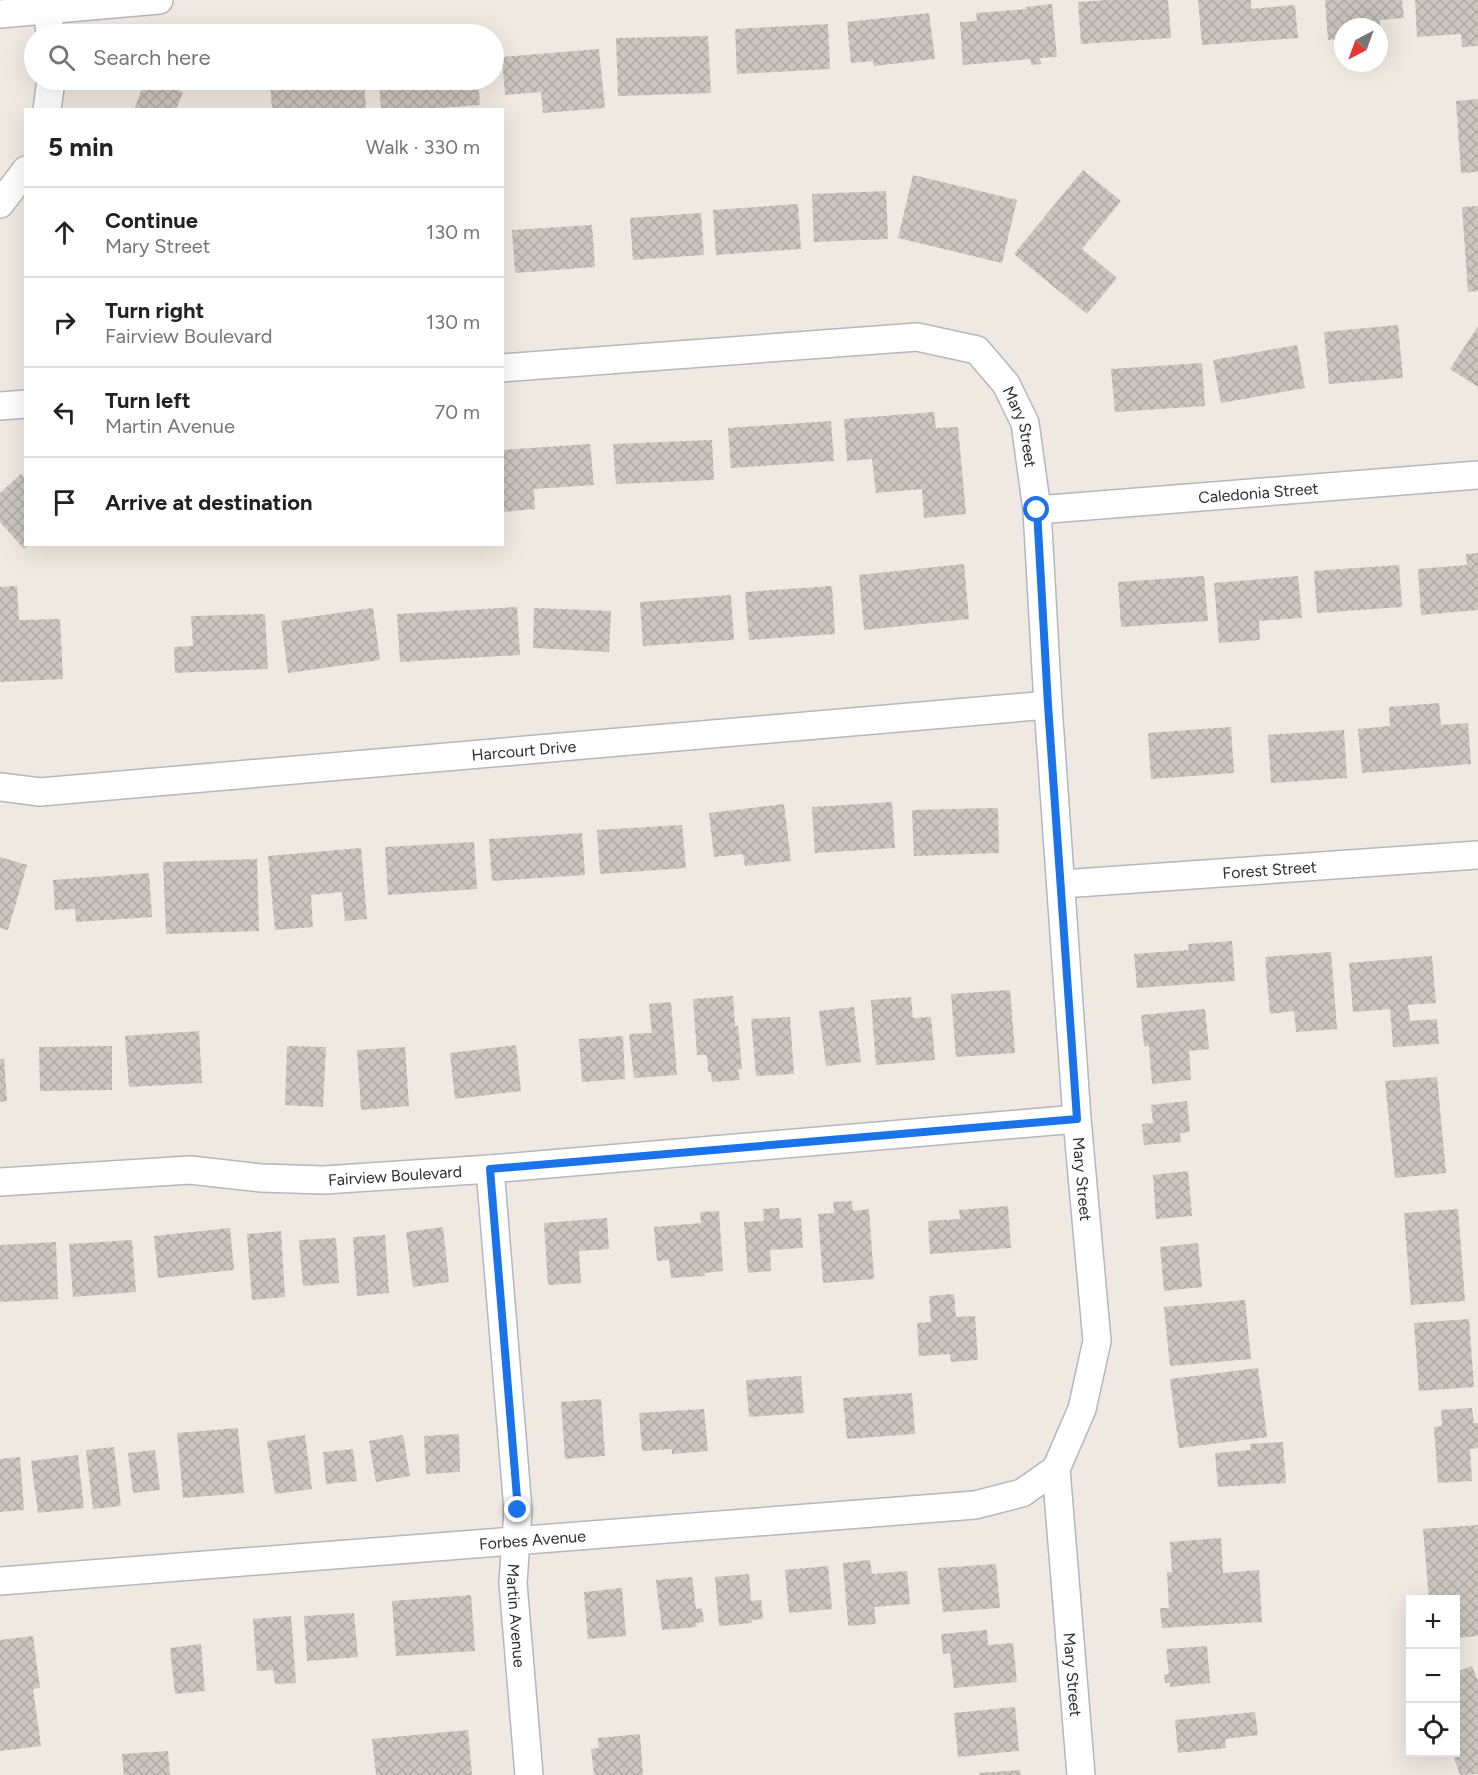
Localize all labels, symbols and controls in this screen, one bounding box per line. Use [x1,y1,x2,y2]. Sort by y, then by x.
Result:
north arrow [1334,18,1388,72]
search box [24,24,504,90]
icon: search [45,41,78,74]
text: Search here [93,44,211,71]
text: 5 min [48,131,114,163]
text: Walk · 330 m [366,135,480,159]
text: Continue [105,207,198,234]
icon: ahead [48,216,81,249]
text: 130 m [426,220,480,244]
text: Mary Street [105,234,210,258]
text: Turn right [105,297,204,324]
icon: right [48,306,81,339]
text: 130 m [426,310,480,334]
text: Fairview Boulevard [105,324,273,348]
street label: Mary Street [999,383,1041,468]
text: Turn left [105,387,191,414]
icon: left [48,396,81,429]
text: 70 m [434,400,480,424]
text: Martin Avenue [105,414,235,438]
street label: Caledonia Street [1198,478,1319,507]
icon: arrive [48,486,81,519]
text: Arrive at destination [105,489,313,516]
route start [1023,496,1049,522]
street label: Harcourt Drive [471,736,577,764]
street label: Forest Street [1222,857,1317,882]
street label: Mary Street [1069,1136,1096,1222]
street label: Fairview Boulevard [327,1161,463,1189]
route end [504,1496,530,1522]
street label: Forbes Avenue [478,1526,587,1553]
street label: Martin Avenue [503,1563,530,1668]
map controls [1406,1595,1460,1757]
button: + [1406,1595,1460,1649]
street label: Mary Street [1060,1632,1086,1717]
button: − [1406,1649,1460,1703]
button: locate [1406,1703,1460,1757]

